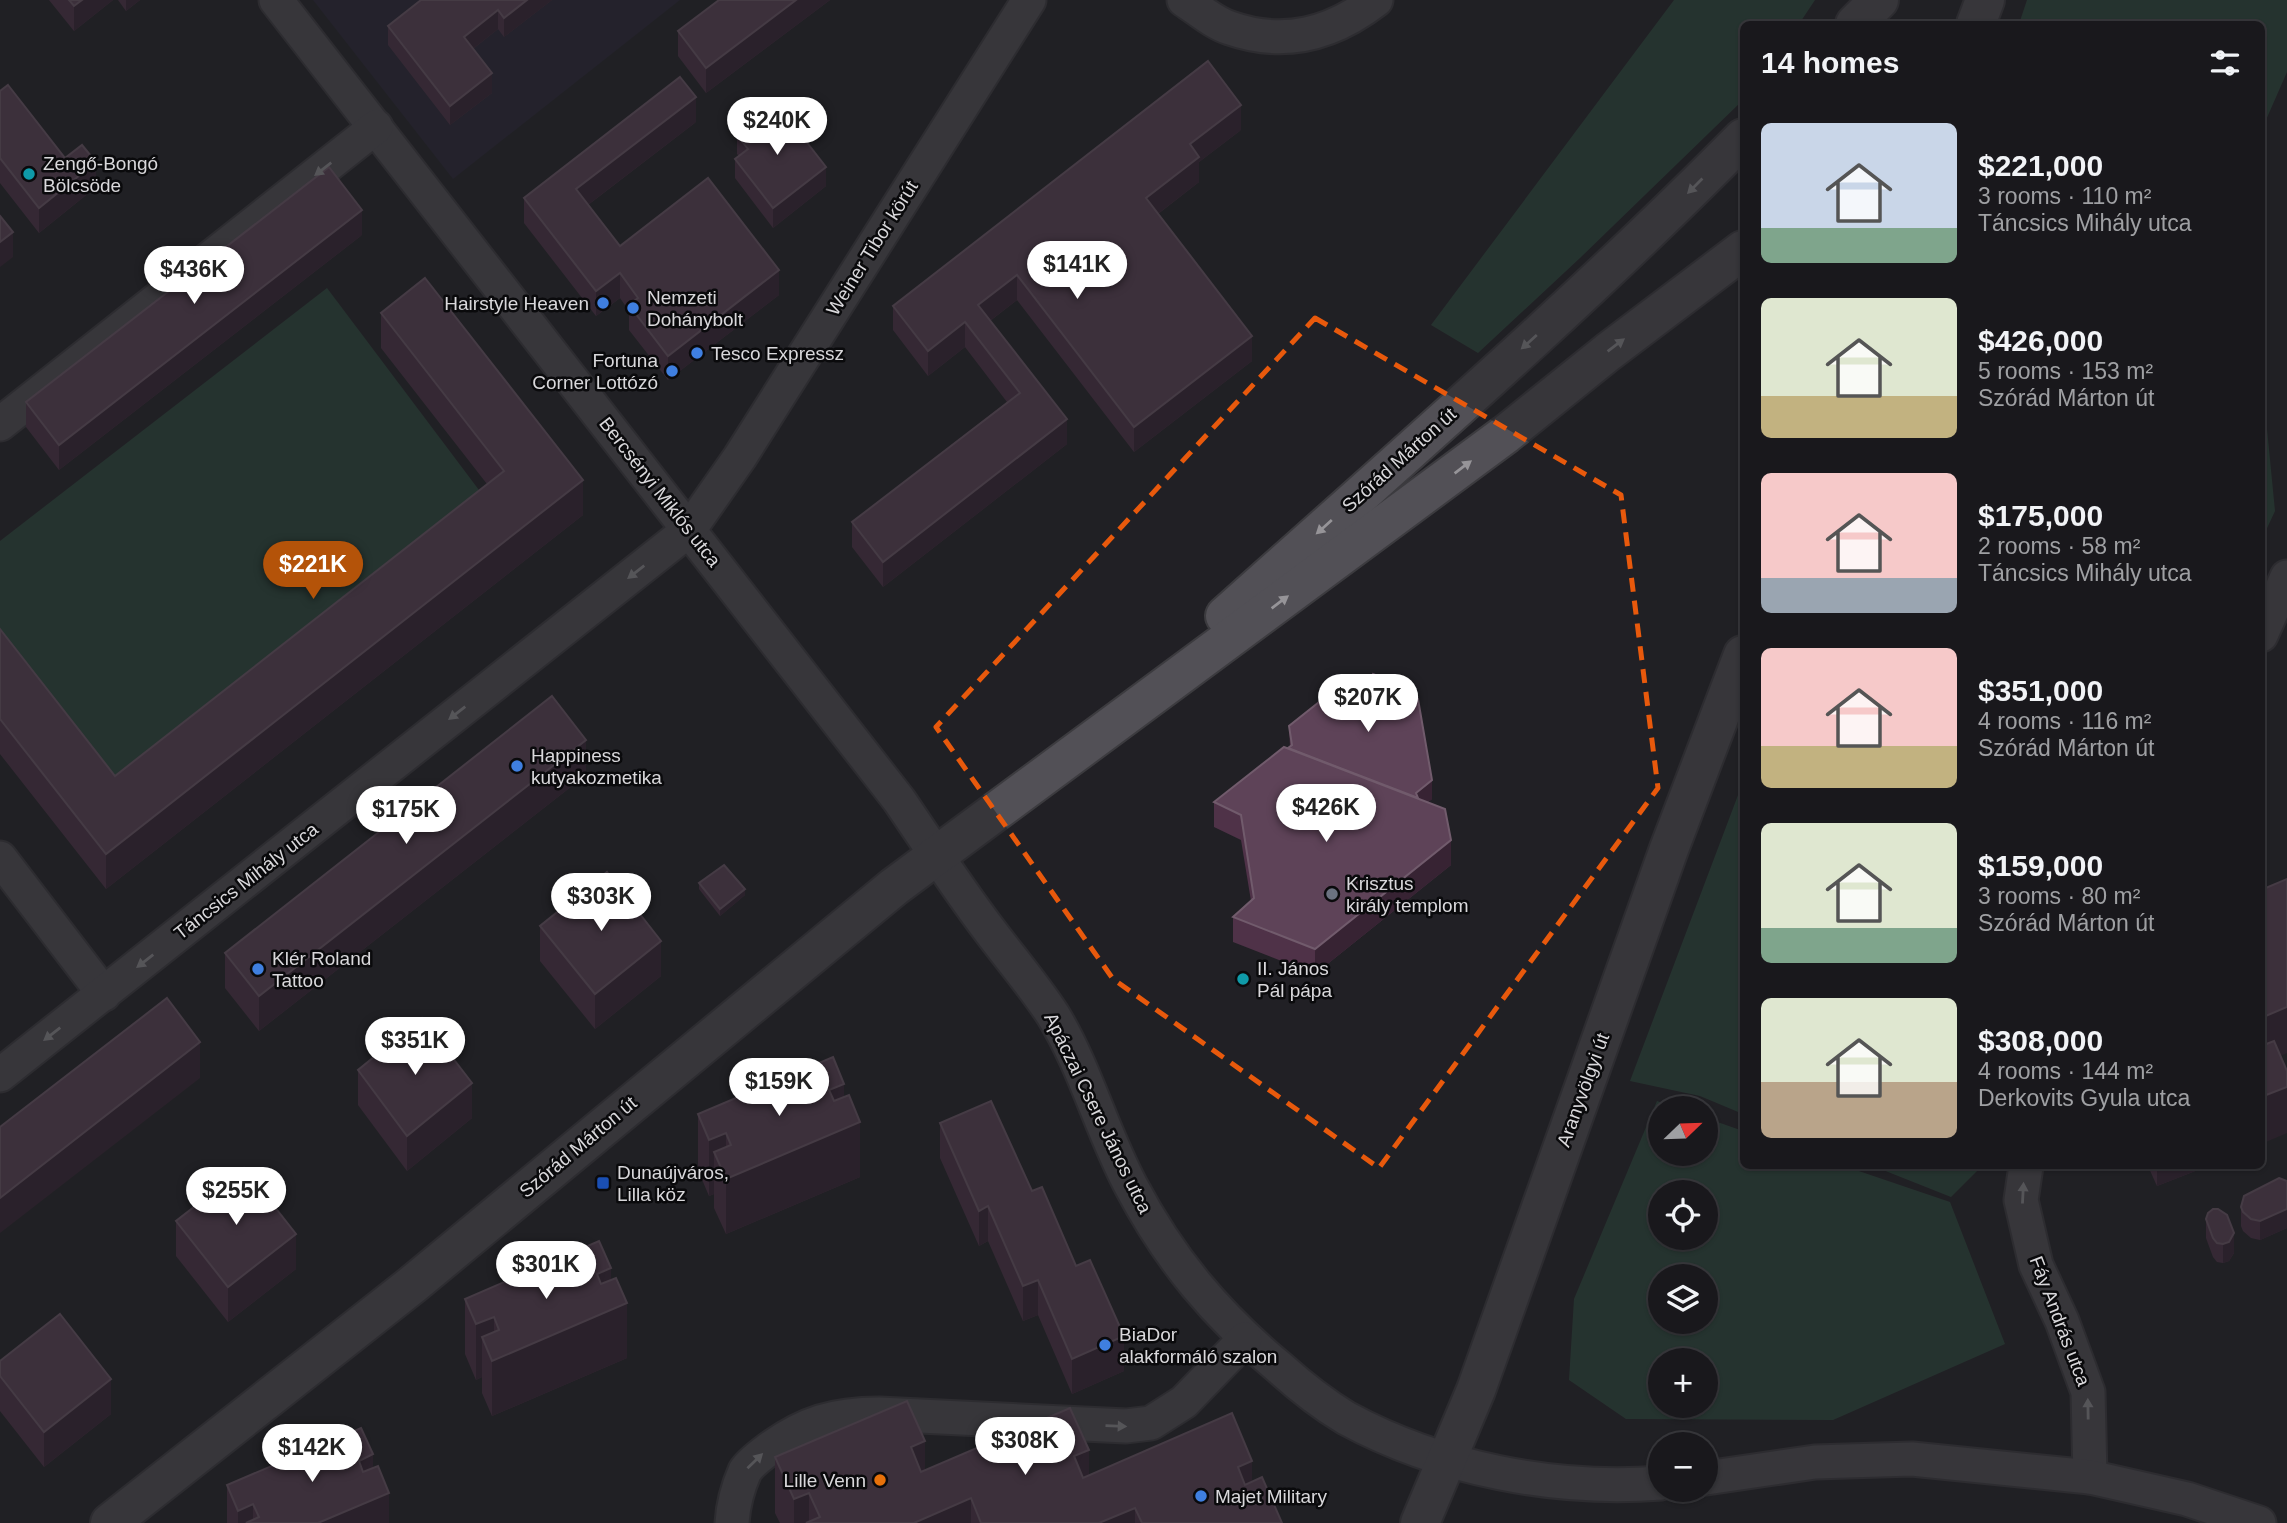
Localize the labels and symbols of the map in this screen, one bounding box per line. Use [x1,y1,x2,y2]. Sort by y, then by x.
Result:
pin: $240K [728,97,826,157]
place label: Zengő-Bongó Bölcsöde [43,153,158,196]
one-way arrow [314,162,332,177]
marker: Zengő-Bongó Bölcsöde [21,166,37,182]
street label: Weiner Tibor körút [822,176,922,319]
one-way arrow [1687,178,1704,194]
pin: $141K [1028,242,1126,301]
pin: $436K [145,246,243,306]
place label: Nemzeti Dohánybolt [647,287,744,330]
place label: Hairstyle Heaven [444,293,589,314]
marker: Hairstyle Heaven [595,295,611,311]
marker: Nemzeti Dohánybolt [625,300,641,316]
one-way arrow [1521,334,1538,350]
one-way arrow [1607,338,1625,353]
place label: Tesco Expressz [711,343,844,364]
marker: Tesco Expressz [689,345,705,361]
place label: Fortuna Corner Lottózó [532,350,658,393]
marker: Fortuna Corner Lottózó [664,363,680,379]
street label: Szórád Márton út [1338,403,1461,517]
street label: Bercsényi Miklós utca [595,413,725,571]
one-way arrow [1453,459,1471,474]
one-way arrow [1315,519,1333,535]
pin: $221K [264,542,362,601]
one-way arrow [627,565,645,580]
one-way arrow [1271,596,1289,610]
pin: $207K [1319,674,1417,734]
one-way arrow [449,706,467,721]
place label: Happiness kutyakozmetika [531,745,662,788]
marker: Happiness kutyakozmetika [509,758,525,774]
pin: $426K [1277,784,1375,844]
pin: $175K [357,786,455,846]
street label: Táncsics Mihály utca [170,818,322,944]
place label: Krisztus király templom [1346,873,1468,916]
pin: $303K [552,874,650,933]
marker: Krisztus király templom [1324,886,1340,902]
place label: Klér Roland Tattoo [272,948,371,991]
one-way arrow [136,954,154,969]
place label: II. János Pál pápa [1257,958,1332,1001]
marker: Klér Roland Tattoo [250,961,266,977]
marker: II. János Pál pápa [1235,971,1251,987]
street label: Apáczai Csere János utca [1040,1009,1156,1217]
pin: $351K [366,1018,464,1077]
one-way arrow [43,1027,61,1042]
street label: Aranyvölgyi út [1553,1030,1614,1150]
pin: $159K [730,1058,828,1118]
street label: Szórád Márton út [515,1092,641,1202]
north arrow [1648,1096,1718,1166]
place label: Dunaújváros, Lilla köz [617,1162,729,1205]
pin: $255K [187,1168,285,1227]
marker: Dunaújváros, Lilla köz [595,1175,611,1191]
one-way arrow [2017,1182,2028,1204]
pin: $301K [497,1242,595,1301]
street label: Fáy András utca [2026,1253,2095,1389]
place label: BiaDor alakformáló szalon [1119,1324,1277,1367]
marker: BiaDor alakformáló szalon [1097,1337,1113,1353]
one-way arrow [2082,1398,2094,1420]
pin: $308K [976,1418,1074,1477]
one-way arrow [1105,1420,1127,1431]
pin: $142K [263,1424,361,1484]
one-way arrow [746,1453,763,1469]
place label: Lille Venn [784,1470,866,1491]
marker: Lille Venn [872,1472,888,1488]
place label: Majet Military [1215,1486,1327,1507]
marker: Majet Military [1193,1488,1209,1504]

